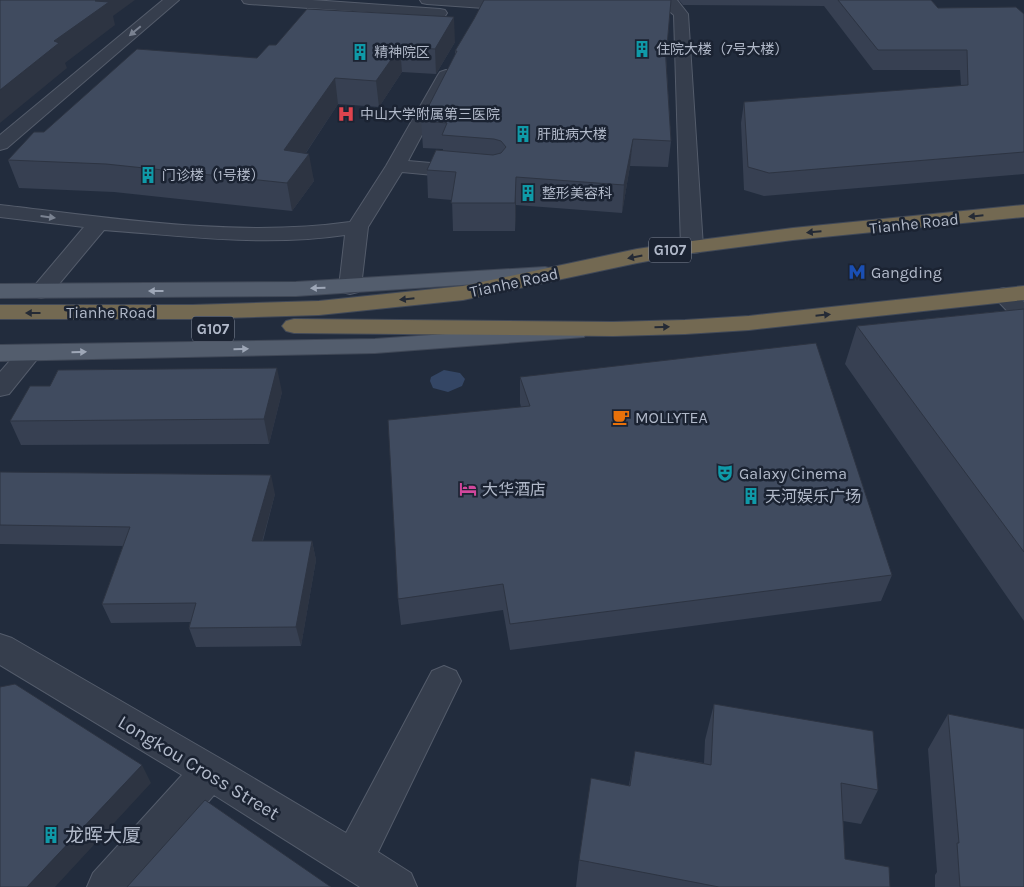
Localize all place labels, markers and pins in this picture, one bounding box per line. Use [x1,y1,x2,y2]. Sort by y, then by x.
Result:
building icon: 住院大楼（7号大楼） [632,39,652,59]
place label: 住院大楼（7号大楼） [656,41,789,58]
building icon: 精神院区 [350,42,370,62]
place label: 精神院区 [374,44,430,61]
hospital icon: 中山大学附属第三医院 [336,104,356,124]
place label: 中山大学附属第三医院 [360,106,500,123]
building icon: 肝脏病大楼 [513,124,533,144]
place label: 肝脏病大楼 [537,126,607,143]
building icon: 门诊楼（1号楼） [138,165,158,185]
place label: 门诊楼（1号楼） [162,167,265,184]
building icon: 整形美容科 [518,183,538,203]
place label: 整形美容科 [542,185,612,202]
metro station icon: Gangding [847,262,867,282]
place label: Gangding [871,263,942,282]
cafe icon: MOLLYTEA [611,407,631,427]
place label: MOLLYTEA [635,408,708,427]
theatre icon: Galaxy Cinema [715,463,735,483]
place label: Galaxy Cinema [739,464,847,483]
hotel icon: 大华酒店 [458,479,478,499]
place label: 大华酒店 [482,480,546,499]
building icon: 天河娱乐广场 [741,486,761,506]
place label: 天河娱乐广场 [765,487,861,506]
building icon: 龙晖大厦 [41,825,61,845]
place label: 龙晖大厦 [65,825,141,847]

